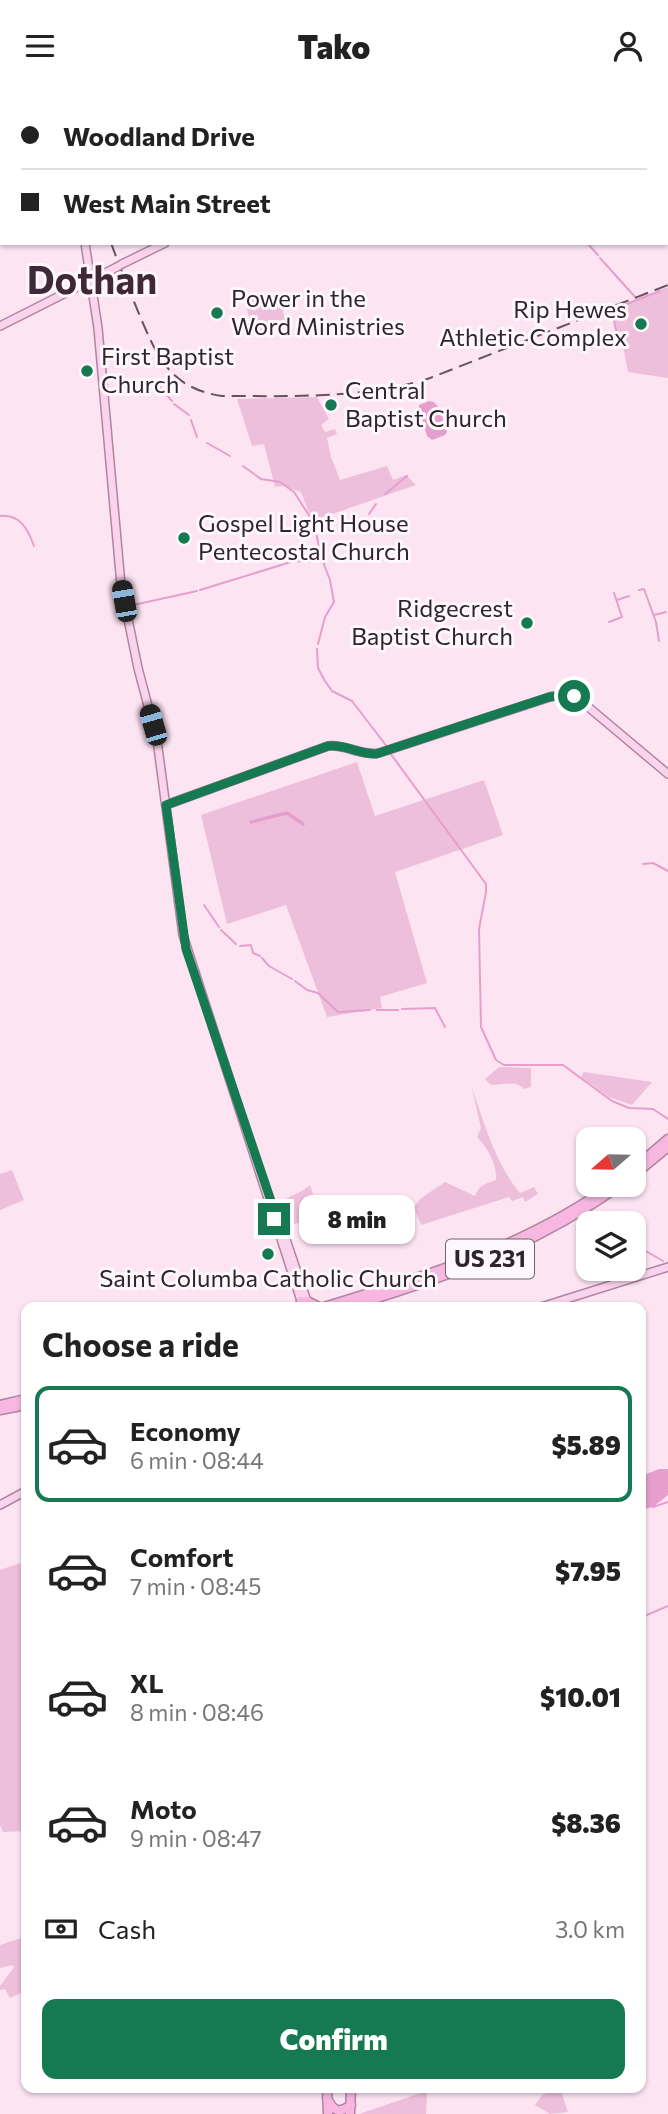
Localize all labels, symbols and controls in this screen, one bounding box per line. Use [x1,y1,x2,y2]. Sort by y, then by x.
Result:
text: Tako [298,26,370,66]
icon: menu [21,27,59,65]
icon: person [609,27,647,65]
text: Woodland Drive [63,120,255,151]
text: West Main Street [63,187,271,218]
district label: Dothan [27,255,157,302]
place label: Power in the Word Ministries [231,283,405,340]
place label: Rip Hewes Athletic Complex [439,294,627,351]
marker: Power in the Word Ministries [209,305,225,321]
marker: Rip Hewes Athletic Complex [633,316,649,332]
place label: First Baptist Church [101,341,234,398]
marker: First Baptist Church [79,363,95,379]
place label: Central Baptist Church [345,375,507,432]
marker: Central Baptist Church [323,397,339,413]
place label: Gospel Light House Pentecostal Church [198,508,410,565]
marker: Gospel Light House Pentecostal Church [176,530,192,546]
car [111,578,138,624]
place label: Ridgecrest Baptist Church [351,593,513,650]
marker: Ridgecrest Baptist Church [519,615,535,631]
route start [558,680,590,712]
car [138,702,169,748]
north arrow [576,1127,646,1197]
map controls [576,1127,646,1281]
callout: 8 min [298,1195,414,1243]
route end [258,1203,290,1235]
text: 8 min [328,1205,386,1233]
button: layers [576,1211,646,1281]
road number: US 231 [446,1239,534,1279]
marker: Saint Columba Catholic Church [260,1246,276,1262]
place label: Saint Columba Catholic Church [99,1263,437,1292]
text: Choose a ride [42,1324,239,1364]
icon: car [46,1413,109,1476]
text: Economy [130,1415,241,1446]
text: $5.89 [551,1429,621,1460]
text: 6 min · 08:44 [130,1446,264,1474]
icon: car [46,1539,109,1602]
text: Comfort [130,1541,233,1572]
text: $7.95 [555,1555,621,1586]
text: 7 min · 08:45 [130,1572,261,1600]
icon: car [46,1665,109,1728]
text: XL [130,1667,164,1698]
text: $10.01 [540,1681,621,1712]
text: 8 min · 08:46 [130,1698,264,1726]
icon: car [46,1791,109,1854]
text: Moto [130,1793,197,1824]
text: $8.36 [551,1807,621,1838]
text: 9 min · 08:47 [130,1824,262,1852]
icon: cash [42,1910,80,1948]
text: Cash [98,1913,156,1944]
text: 3.0 km [555,1915,625,1943]
button: Confirm [42,1999,625,2079]

